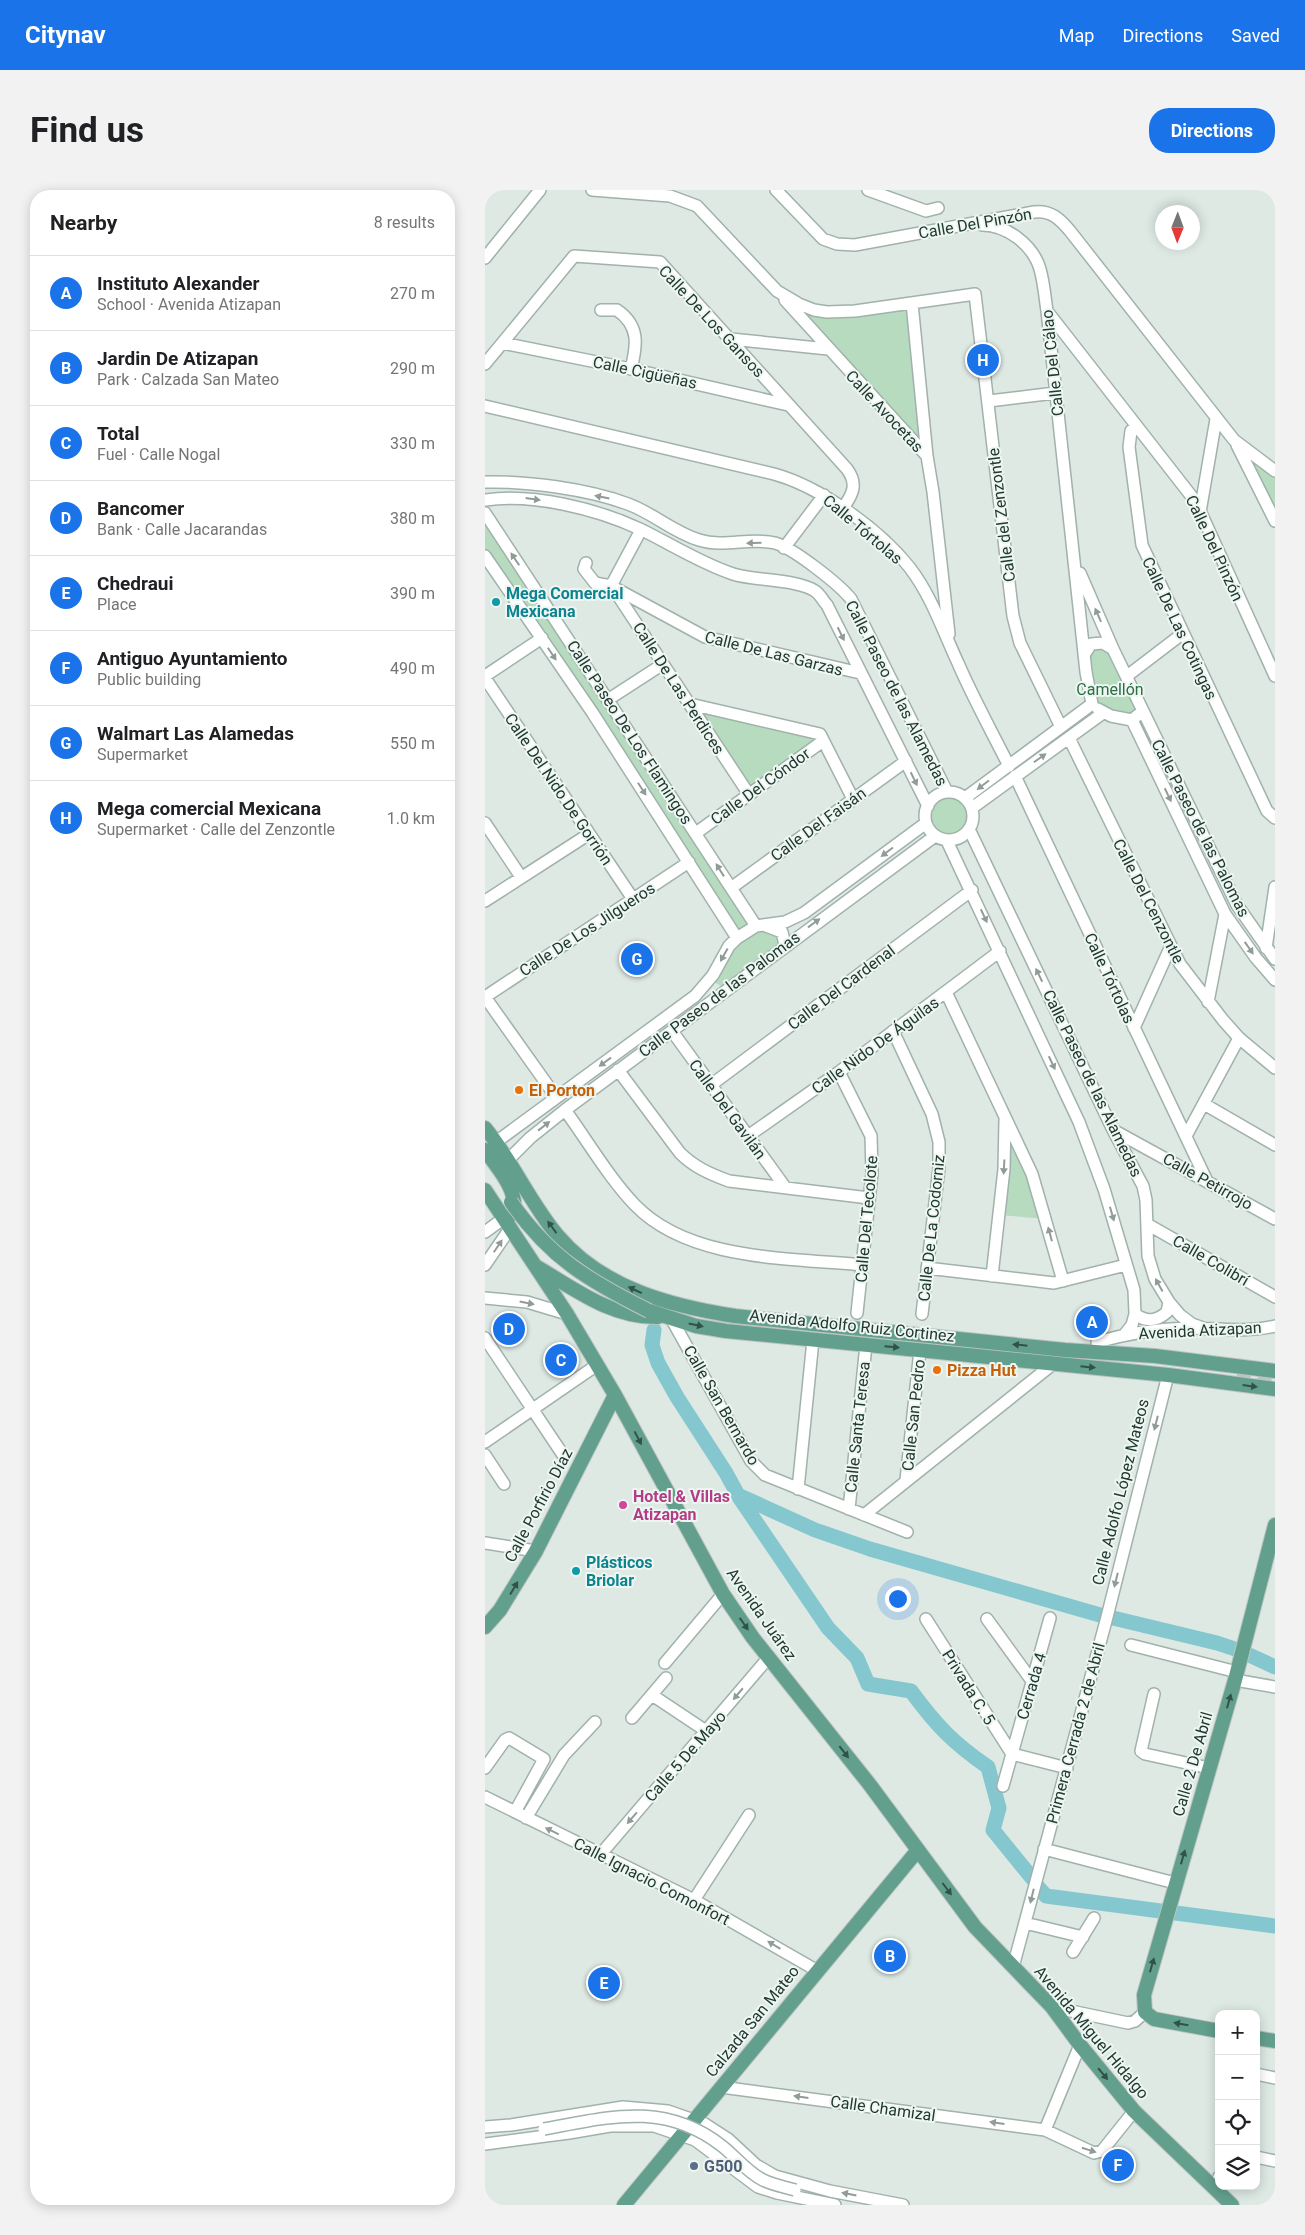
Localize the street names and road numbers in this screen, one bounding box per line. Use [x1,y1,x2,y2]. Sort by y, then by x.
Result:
street label: Calle Del Pinzón [917,204,1033,243]
street label: Calle De Los Gansos [655,261,768,381]
street label: Calle Del Cálao [1037,309,1068,417]
street label: Calle Cigüeñas [591,352,699,393]
street label: Calle Avocetas [842,366,927,456]
street label: Calle del Zenzontle [984,447,1019,583]
street label: Calle Tórtolas [819,491,906,568]
street label: Calle Del Pinzón [1182,492,1247,604]
street label: Calle De Las Cotingas [1138,554,1221,703]
street label: Calle Paseo de las Alamedas [841,597,952,789]
street label: Calle De Las Perdices [629,619,728,758]
street label: Calle De Las Garzas [703,627,845,680]
street label: Calle Paseo De Los Flamingos [563,637,696,828]
street label: Calle Del Nido De Gorrión [501,710,617,869]
street label: Calle Paseo de las Palomas [1147,736,1254,920]
street label: Calle Del Cóndor [707,744,814,829]
street label: Calle Del Faisán [767,783,870,865]
street label: Calle Del Cenzontle [1109,836,1188,967]
street label: Calle De Los Jilgueros [516,878,659,980]
street label: Calle Paseo de las Palomas [635,928,804,1061]
street label: Calle Tórtolas [1080,930,1139,1027]
street label: Calle Del Cardenal [784,941,899,1034]
street label: Calle Paseo de las Alamedas [1039,987,1146,1180]
street label: Calle Nido De Águilas [808,993,943,1098]
street label: Calle Del Gavilán [685,1056,770,1163]
street label: Calle Petirrojo [1160,1149,1256,1214]
street label: Calle De La Codorniz [914,1154,949,1302]
street label: Calle Del Tecolote [851,1155,882,1283]
street label: Calle Colibrí [1169,1231,1253,1290]
street label: Avenida Adolfo Ruiz Cortinez [749,1305,955,1346]
street label: Avenida Atizapan [1138,1318,1262,1343]
street label: Calle San Bernardo [680,1342,764,1469]
street label: Calle San Pedro [898,1358,929,1472]
street label: Calle Santa Teresa [841,1360,874,1494]
street label: Calle Adolfo López Mateos [1088,1397,1153,1587]
street label: Calle Porfirio Díaz [500,1445,576,1565]
street label: Avenida Juárez [723,1564,801,1664]
street label: Primera Cerrada 2 de Abril [1042,1641,1109,1826]
street label: Privada C. 5 [938,1646,999,1728]
street label: Cerrada 4 [1013,1650,1050,1722]
street label: Calle 5 De Mayo [641,1707,730,1806]
street label: Calle 2 De Abril [1168,1710,1216,1819]
street label: Calle Ignacio Comonfort [570,1834,733,1929]
street label: Calzada San Mateo [702,1962,803,2081]
street label: Avenida Miguel Hidalgo [1030,1962,1153,2103]
street label: Calle Chamizal [829,2092,937,2125]

